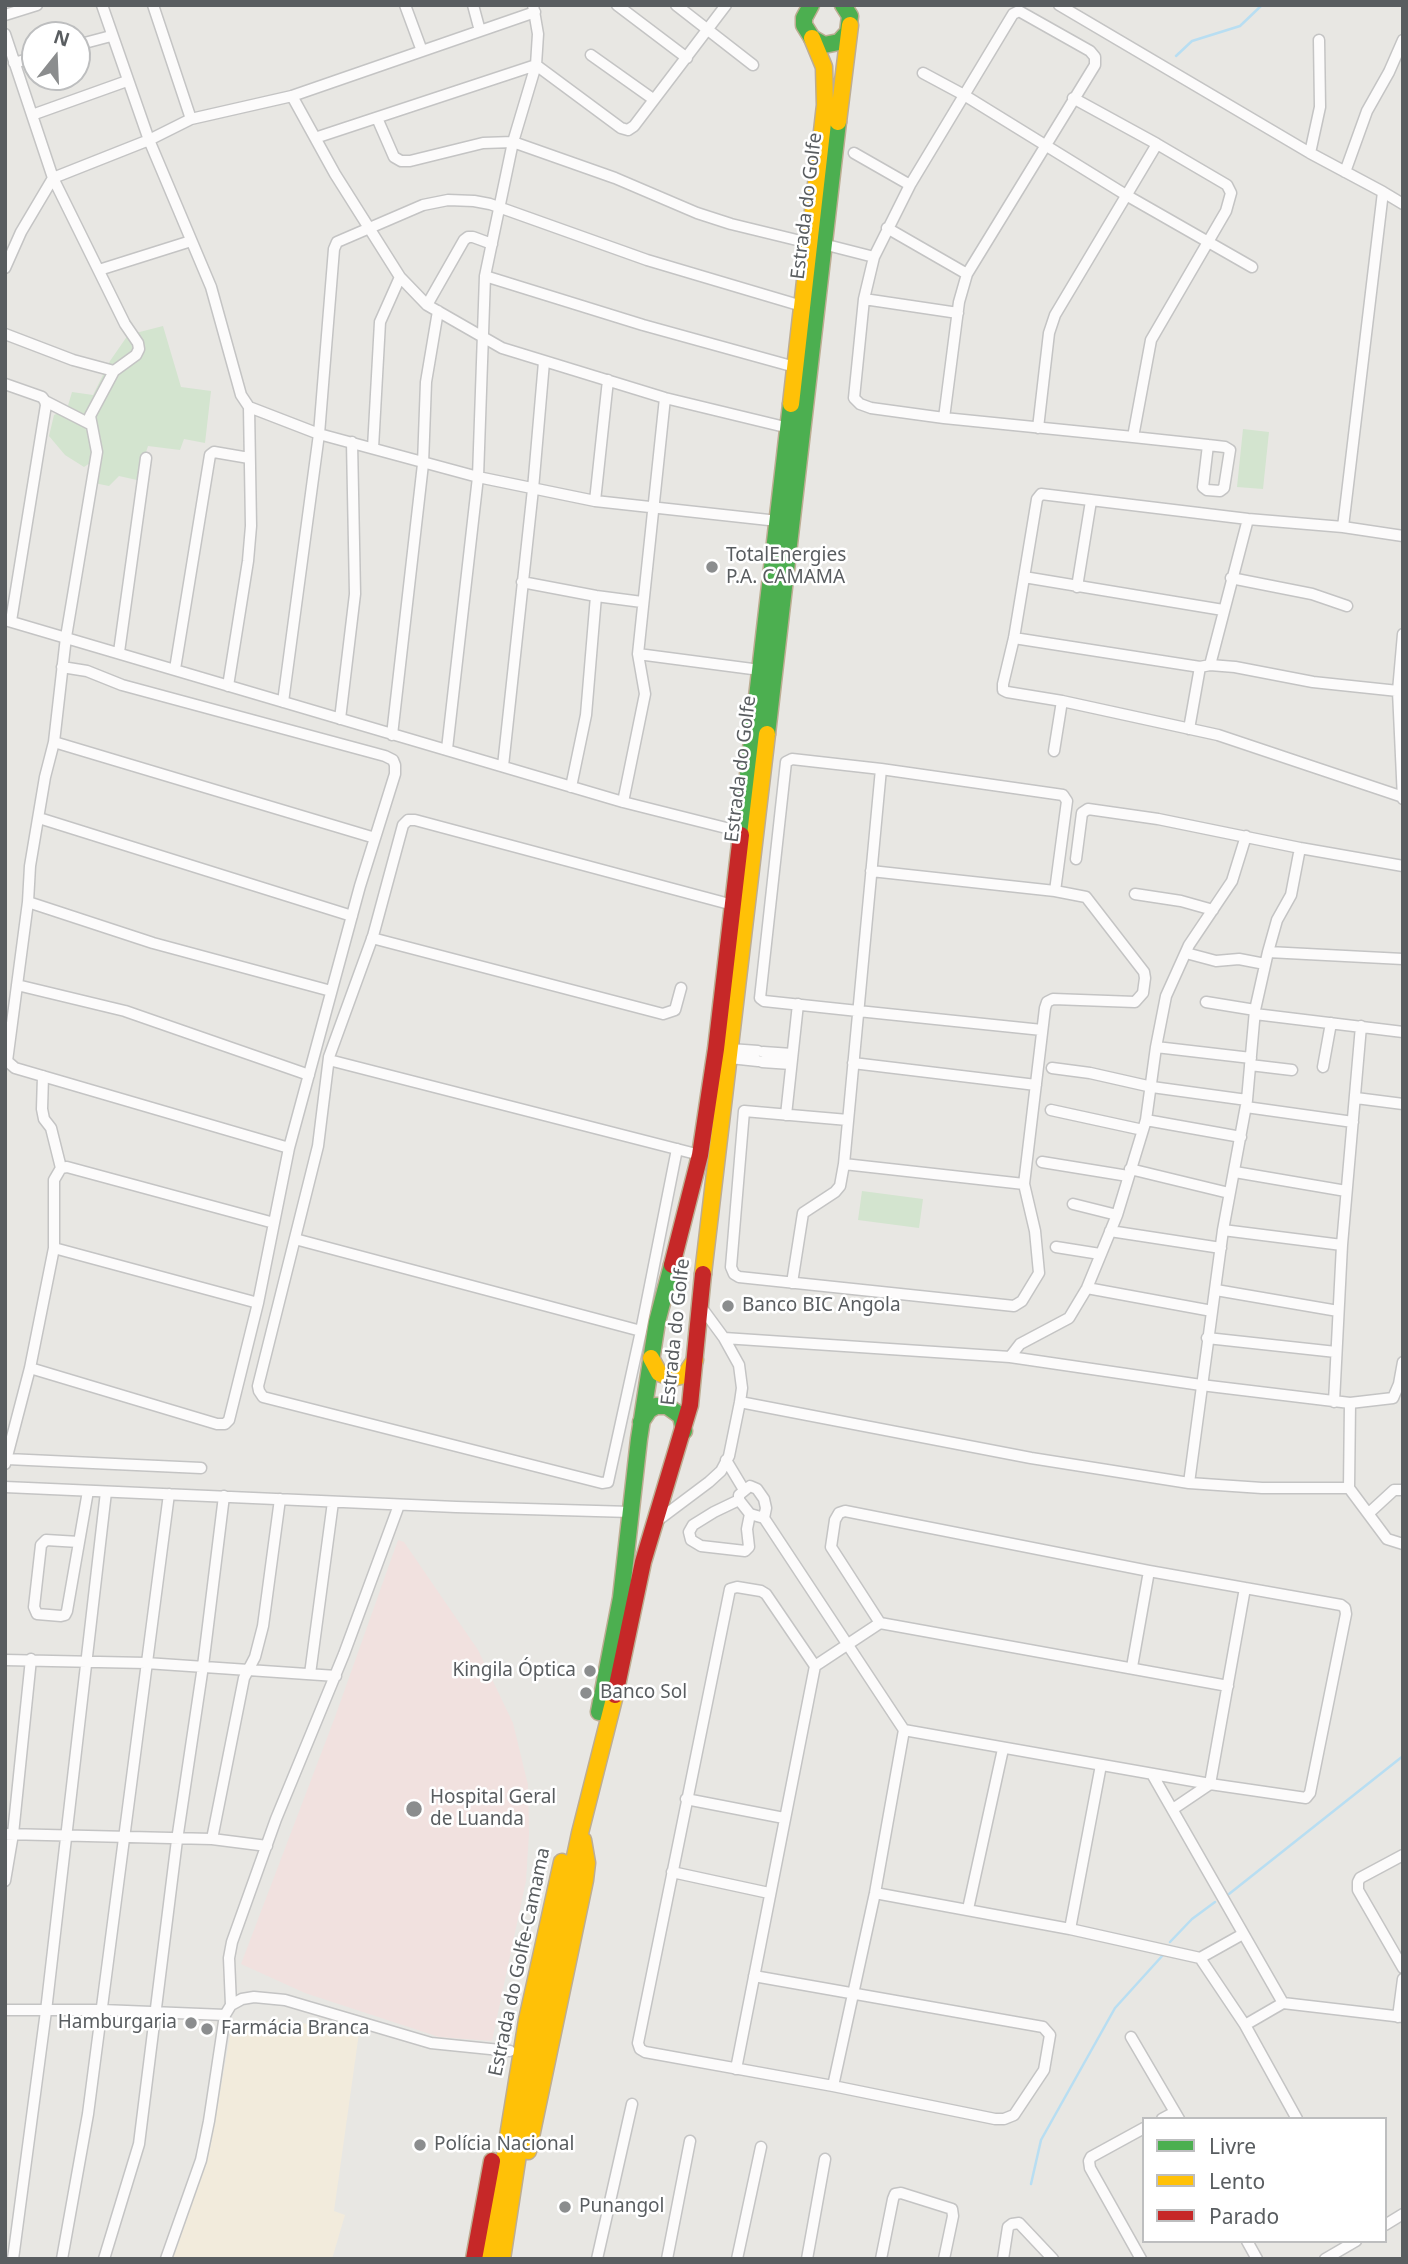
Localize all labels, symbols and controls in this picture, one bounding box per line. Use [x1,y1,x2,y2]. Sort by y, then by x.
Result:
north arrow [21,21,91,91]
text: N [50,23,73,53]
street label: Estrada do Golfe [787,131,827,281]
place label: TotalEnergies P.A. CAMAMA [726,545,846,589]
marker: TotalEnergies P.A. CAMAMA [704,559,720,575]
street label: Estrada do Golfe [721,694,761,844]
street label: Estrada do Golfe [657,1257,695,1407]
place label: Banco BIC Angola [742,1295,901,1317]
marker: Banco BIC Angola [720,1298,736,1314]
place label: Kingila Óptica [452,1660,576,1682]
marker: Kingila Óptica [582,1663,598,1679]
place label: Banco Sol [600,1682,687,1704]
marker: Banco Sol [578,1685,594,1701]
place label: Hospital Geral de Luanda [430,1787,556,1831]
marker: Hospital Geral de Luanda [404,1799,424,1819]
street label: Estrada do Golfe-Camama [485,1846,555,2078]
place label: Hamburgaria [58,2012,177,2034]
marker: Hamburgaria [183,2015,199,2031]
place label: Farmácia Branca [221,2018,369,2040]
marker: Farmácia Branca [199,2021,215,2037]
legend [1142,2117,1387,2243]
text: Livre [1209,2132,1256,2160]
place label: Polícia Nacional [434,2134,574,2156]
marker: Polícia Nacional [412,2137,428,2153]
text: Lento [1209,2167,1265,2195]
place label: Punangol [579,2196,664,2218]
marker: Punangol [557,2199,573,2215]
text: Parado [1209,2202,1279,2230]

